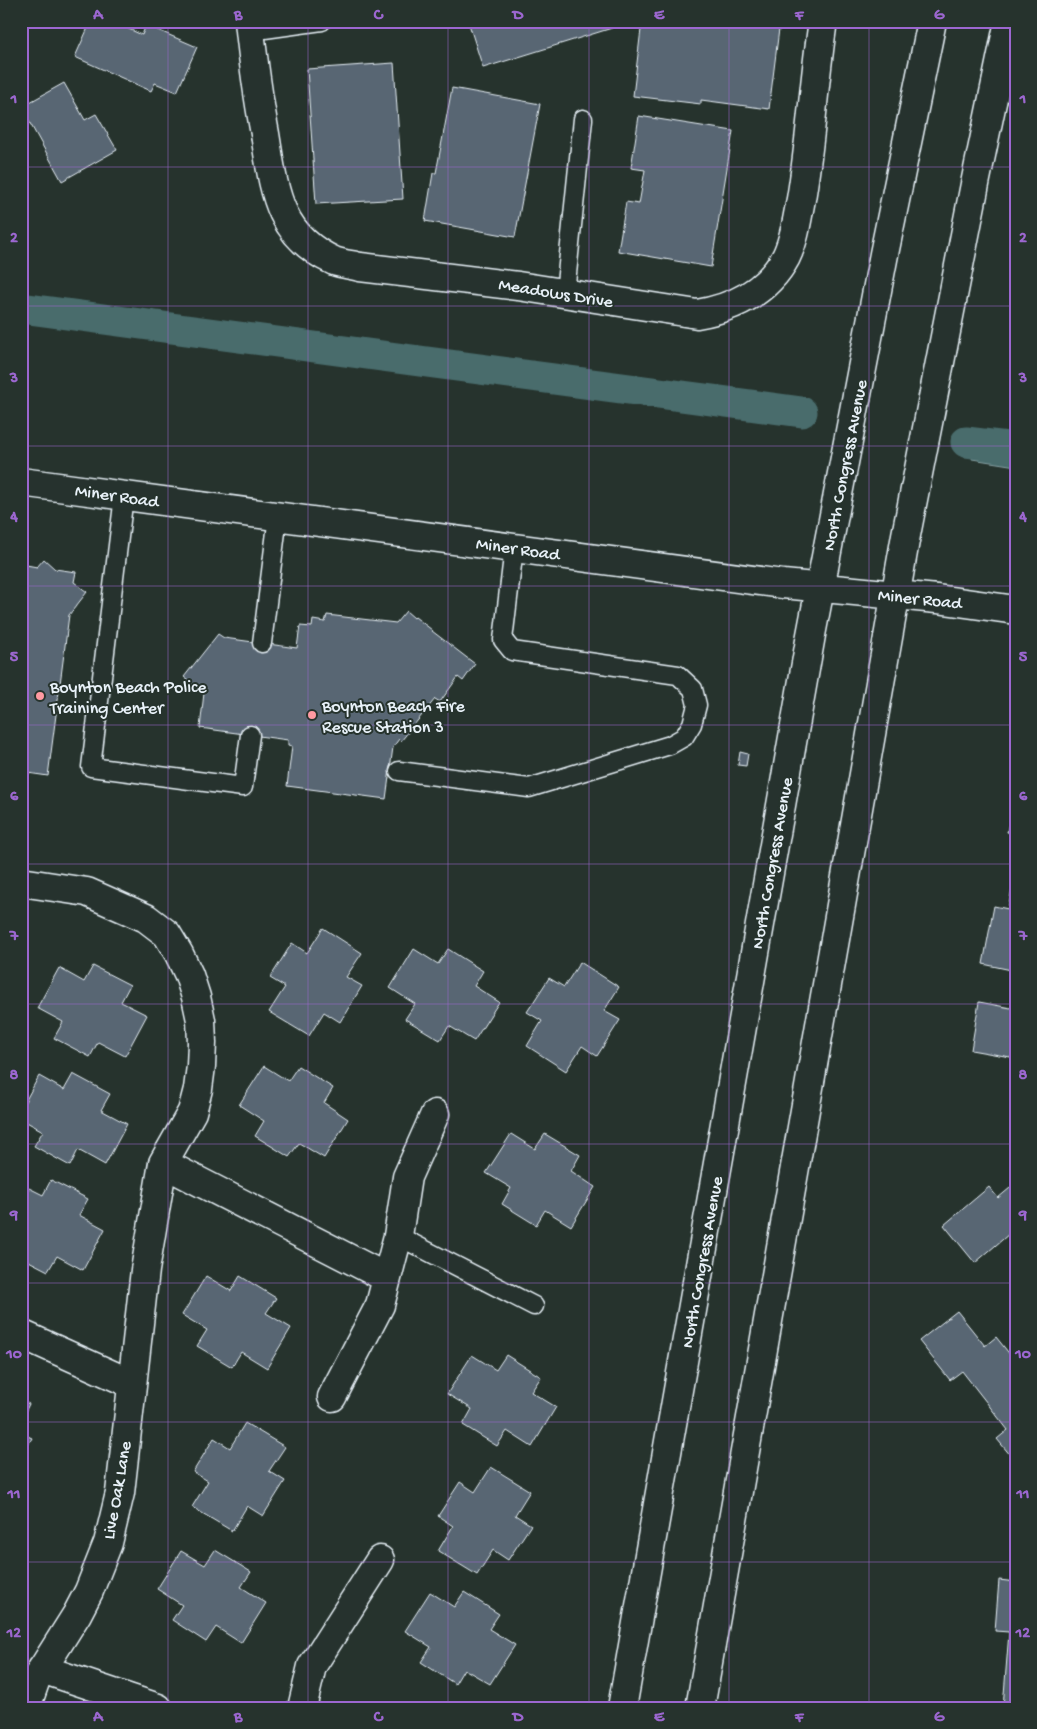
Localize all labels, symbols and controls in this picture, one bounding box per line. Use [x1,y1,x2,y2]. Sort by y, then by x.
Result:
text: A [92,7,104,26]
text: B [233,7,243,26]
text: C [373,7,384,26]
text: D [511,7,524,26]
text: E [654,7,665,26]
text: F [794,7,805,26]
text: G [934,7,945,26]
text: 1 [10,91,17,110]
text: 1 [1019,91,1026,110]
text: 2 [10,230,18,249]
text: 2 [1019,230,1027,249]
street label: Meadows Drive [497,275,615,314]
text: 3 [9,370,18,389]
text: 3 [1018,370,1027,389]
street label: North Congress Avenue [820,377,873,553]
street label: Miner Road [74,481,161,514]
text: 4 [9,509,18,528]
text: 4 [1018,509,1027,528]
street label: Miner Road [475,534,562,567]
street label: Miner Road [877,586,964,615]
text: 5 [10,649,19,668]
text: 5 [1019,649,1028,668]
place label: Boynton Beach Police Training Center [49,678,207,720]
marker: Boynton Beach Police Training Center [34,690,46,702]
place label: Boynton Beach Fire Rescue Station 3 [321,697,465,739]
marker: Boynton Beach Fire Rescue Station 3 [306,709,318,721]
street label: North Congress Avenue [748,775,799,951]
text: 6 [10,788,19,807]
text: 6 [1019,788,1028,807]
text: 7 [9,928,19,947]
text: 7 [1018,928,1028,947]
text: 8 [10,1067,19,1086]
text: 8 [1019,1067,1028,1086]
street label: North Congress Avenue [678,1174,729,1350]
text: 9 [9,1207,18,1226]
text: 9 [1018,1207,1027,1226]
text: 10 [5,1346,22,1365]
text: 10 [1014,1346,1031,1365]
street label: Live Oak Lane [99,1439,138,1541]
text: 11 [7,1486,20,1505]
text: 11 [1016,1486,1029,1505]
text: 12 [6,1625,21,1644]
text: 12 [1015,1625,1030,1644]
text: A [92,1709,104,1728]
text: B [233,1709,243,1728]
text: C [373,1709,384,1728]
text: D [511,1709,524,1728]
text: E [654,1709,665,1728]
text: F [794,1709,805,1728]
text: G [934,1709,945,1728]

